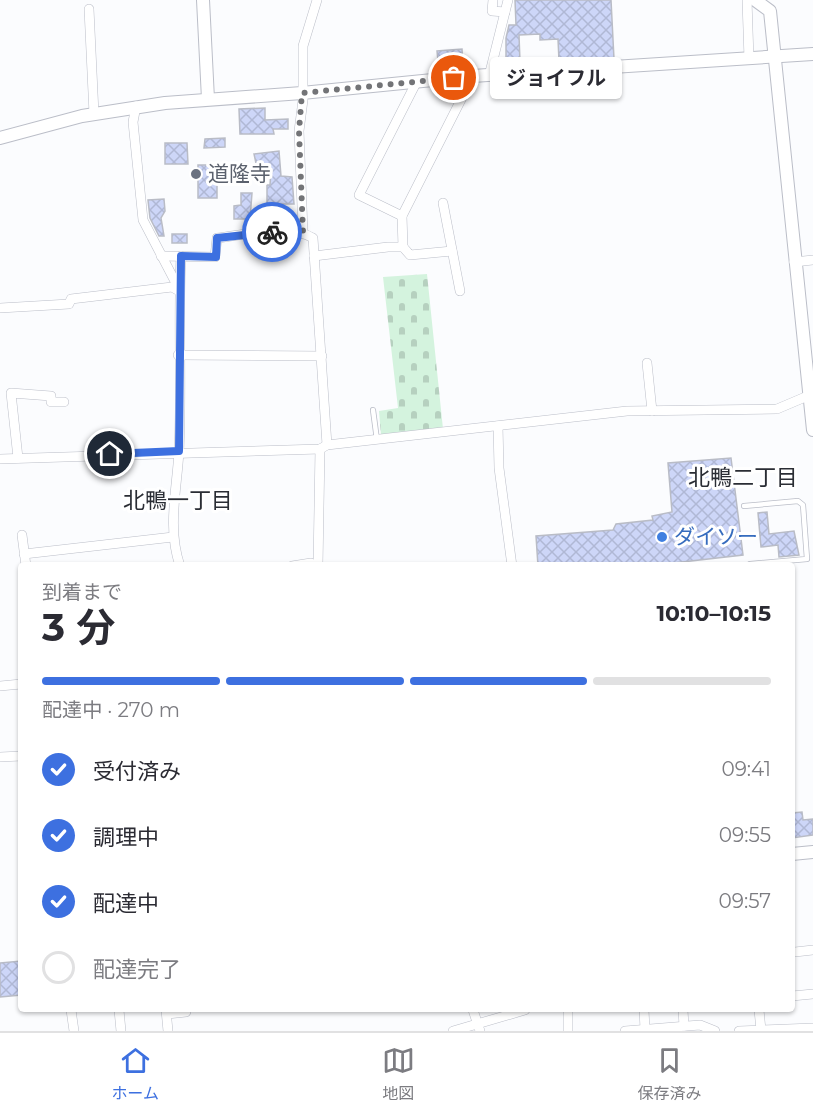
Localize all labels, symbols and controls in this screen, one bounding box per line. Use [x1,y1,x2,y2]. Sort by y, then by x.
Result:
pin [428,52,479,103]
callout: ジョイフル [490,57,622,99]
icon: bag [437,61,470,94]
text: ジョイフル [506,66,606,90]
place label: 道隆寺 [208,161,271,186]
marker: 道隆寺 [189,167,203,181]
courier [242,202,302,262]
icon: bike [256,216,289,249]
pin [84,428,135,479]
icon: home [93,437,126,470]
district label: 北鴨二丁目 [688,464,798,491]
district label: 北鴨一丁目 [123,487,233,514]
place label: ダイソー [674,524,758,549]
marker: ダイソー [655,530,669,544]
text: 到着まで [42,580,122,604]
text: 10:10–10:15 [656,600,771,627]
text: 3 分 [42,603,115,651]
text: 配達中 · 270 m [42,698,180,722]
icon: check [42,753,75,786]
text: 09:41 [721,757,771,781]
text: 受付済み [93,758,181,785]
icon: check [42,819,75,852]
text: 09:55 [719,823,771,847]
text: 調理中 [93,824,159,851]
icon: check [42,885,75,918]
text: 09:57 [719,889,771,913]
text: 配達中 [93,890,159,917]
text: 配達完了 [93,956,181,983]
tab: ホーム [111,1044,159,1104]
tab: 地図 [382,1044,415,1104]
tab: 保存済み [638,1044,702,1104]

